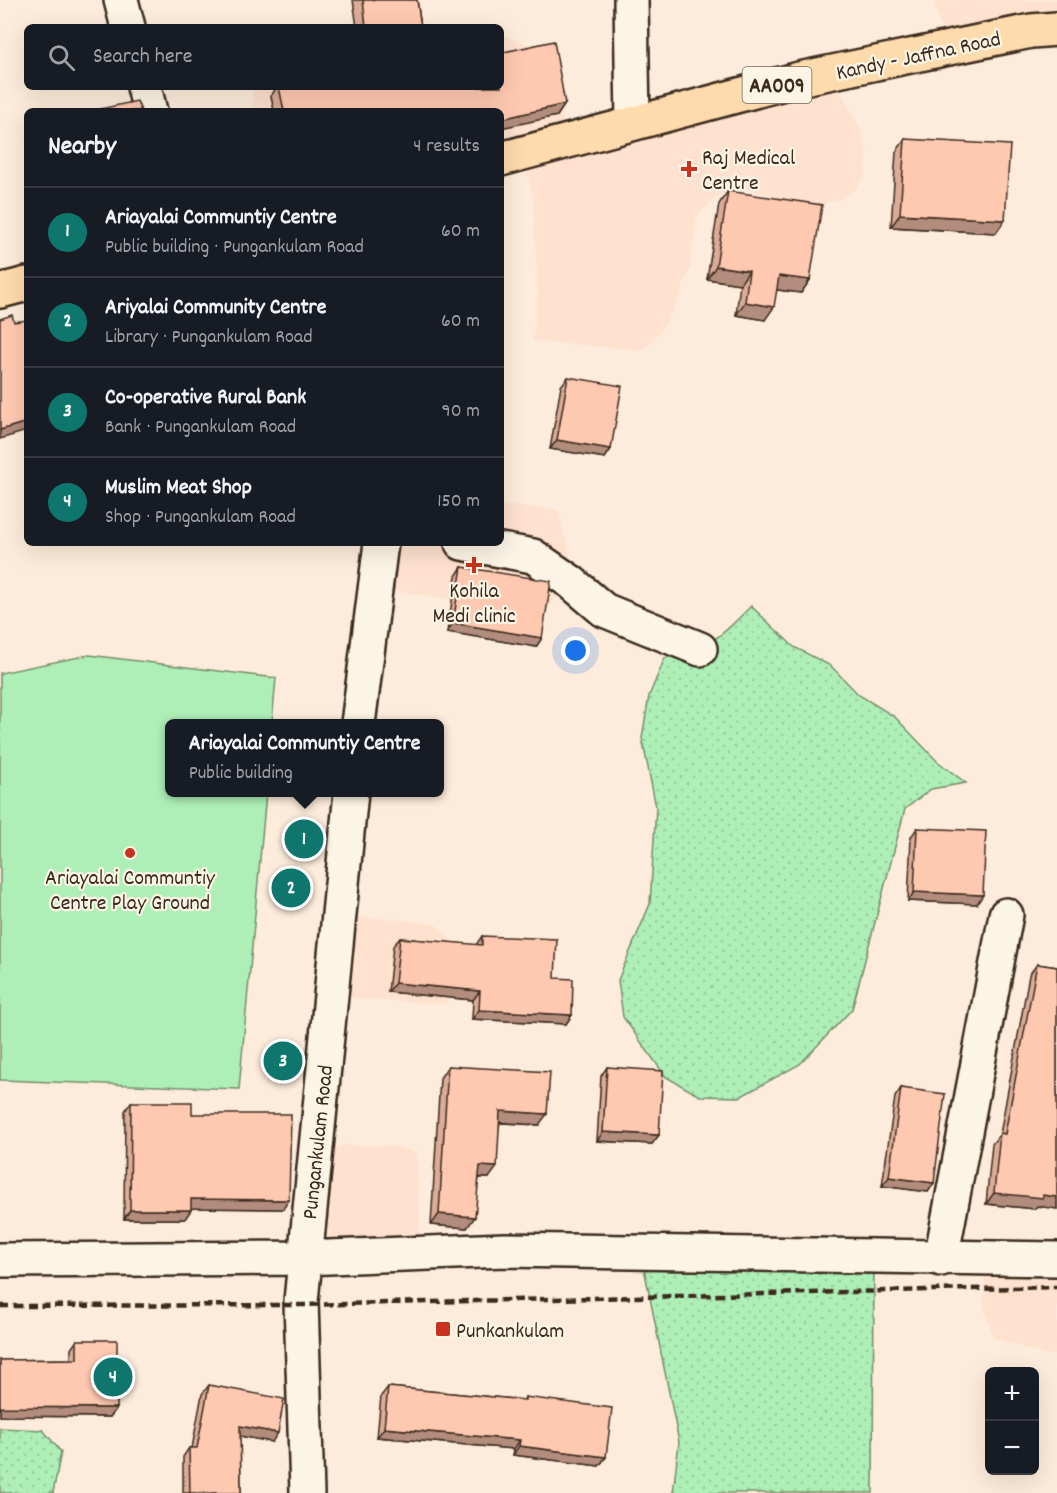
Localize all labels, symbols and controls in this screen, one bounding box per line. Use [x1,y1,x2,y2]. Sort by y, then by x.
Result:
search box [24,24,504,90]
street label: Kandy - Jaffna Road [834,25,1004,90]
icon: search [45,41,78,74]
text: Search here [93,42,192,73]
road number: AA009 [742,67,812,103]
text: Nearby [48,129,116,166]
text: 4 results [413,133,480,161]
place label: Raj Medical Centre [702,144,795,200]
marker: Raj Medical Centre [680,160,698,178]
text: Ariayalai Communtiy Centre [105,203,337,234]
text: 1 [65,218,70,246]
text: 60 m [441,218,480,246]
text: Public building · Pungankulam Road [105,234,364,262]
text: Ariyalai Community Centre [105,293,326,324]
text: 2 [63,308,72,336]
text: 60 m [441,308,480,336]
text: Library · Pungankulam Road [105,324,313,352]
text: Co-operative Rural Bank [105,383,306,414]
text: 3 [63,398,72,426]
text: 90 m [442,398,480,426]
text: Bank · Pungankulam Road [105,414,296,442]
text: Muslim Meat Shop [105,473,252,504]
text: 4 [63,488,72,516]
text: 150 m [437,488,480,516]
text: Shop · Pungankulam Road [105,504,296,532]
marker: Kohila Medi clinic [465,556,483,574]
place label: Kohila Medi clinic [432,577,516,633]
your location [561,636,590,665]
popup [165,719,444,797]
text: Ariayalai Communtiy Centre [189,729,420,760]
text: Public building [189,760,293,788]
pin: 1 [284,816,324,862]
marker: Ariayalai Communtiy Centre Play Ground [123,846,137,860]
place label: Ariayalai Communtiy Centre Play Ground [45,864,216,920]
pin: 2 [272,866,310,910]
pin: 3 [264,1038,302,1084]
street label: Pungankulam Road [296,1064,343,1221]
place label: Punkankulam [456,1317,564,1348]
marker: Punkankulam [434,1320,452,1338]
pin: 4 [94,1354,132,1400]
map controls [985,1367,1039,1475]
button: + [985,1367,1039,1421]
button: − [985,1421,1039,1475]

